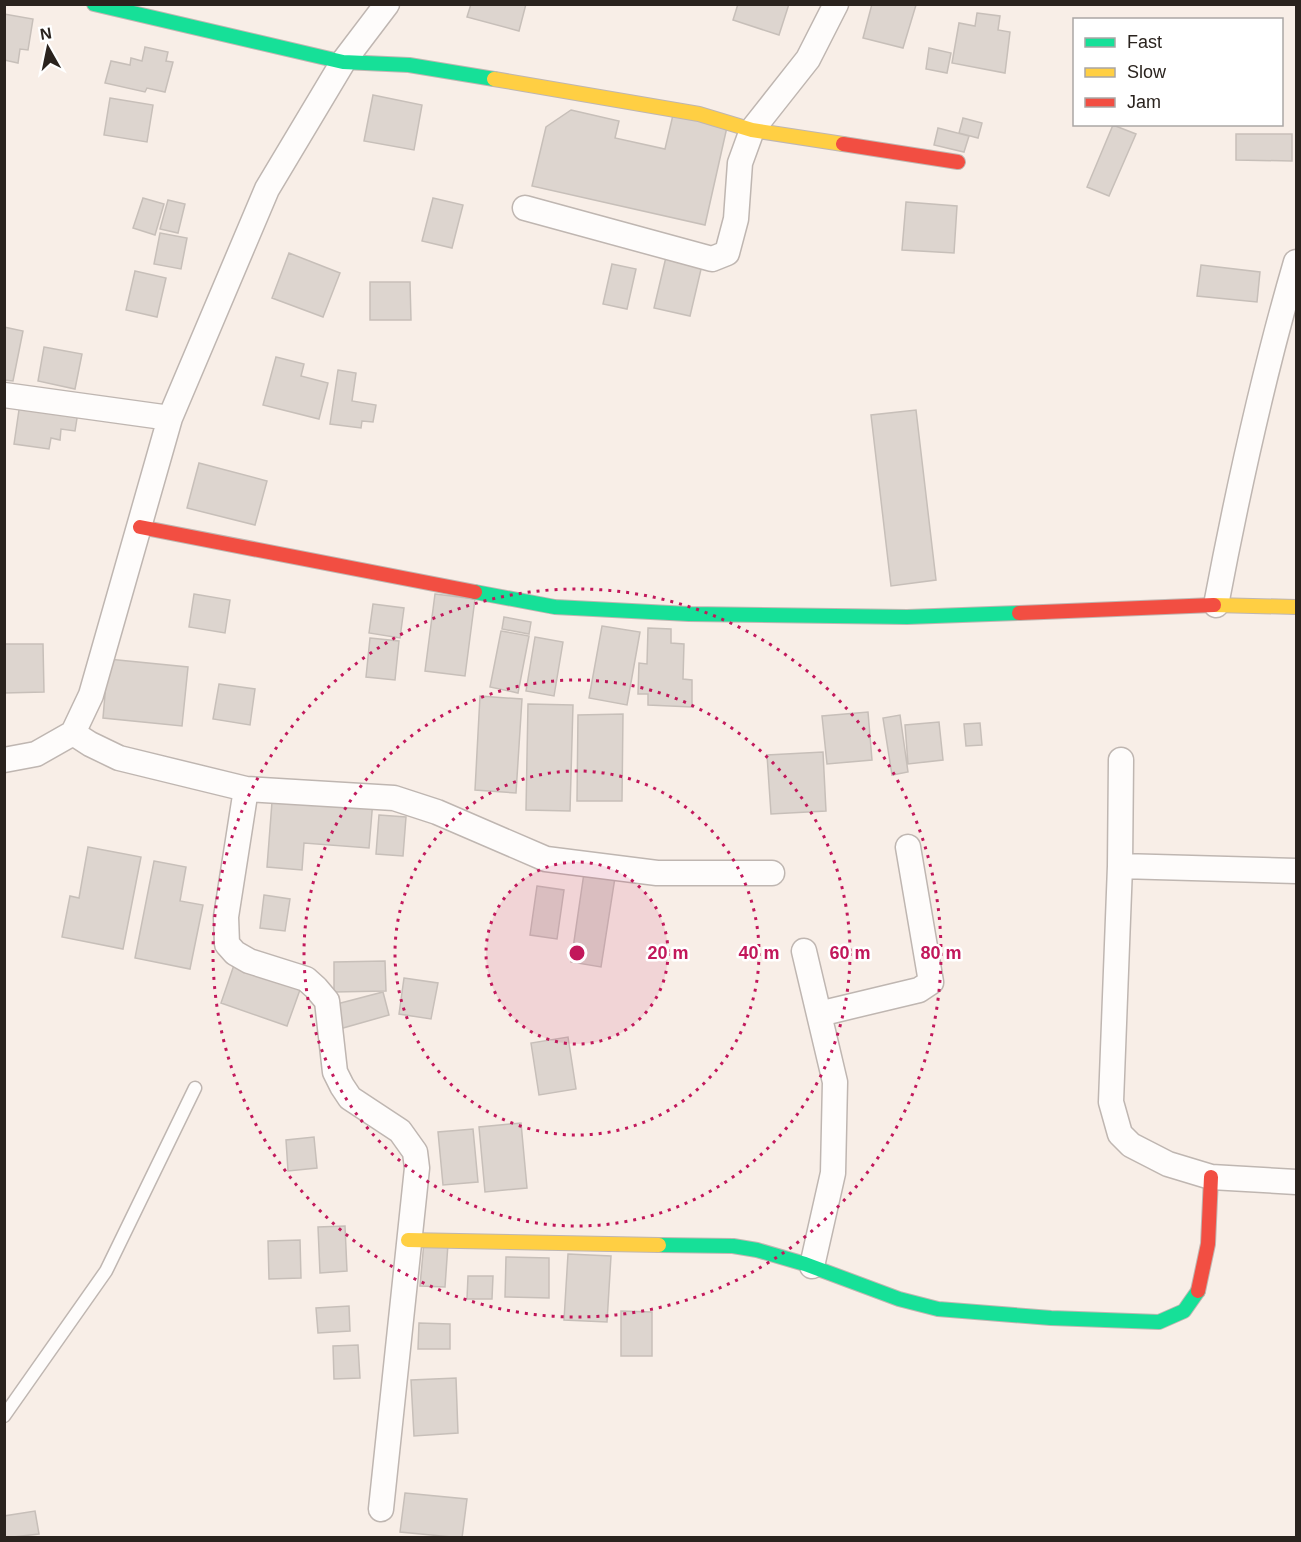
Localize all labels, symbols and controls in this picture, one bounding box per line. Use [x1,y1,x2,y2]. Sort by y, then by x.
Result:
north arrow [18,18,78,78]
legend [1073,18,1283,126]
text: N [39,24,53,43]
text: Fast [1127,32,1162,52]
text: Slow [1127,62,1167,82]
text: Jam [1127,92,1161,112]
centre of rings [567,943,587,963]
text: 20 m [647,943,689,963]
text: 40 m [738,943,780,963]
text: 60 m [829,943,871,963]
text: 80 m [920,943,962,963]

